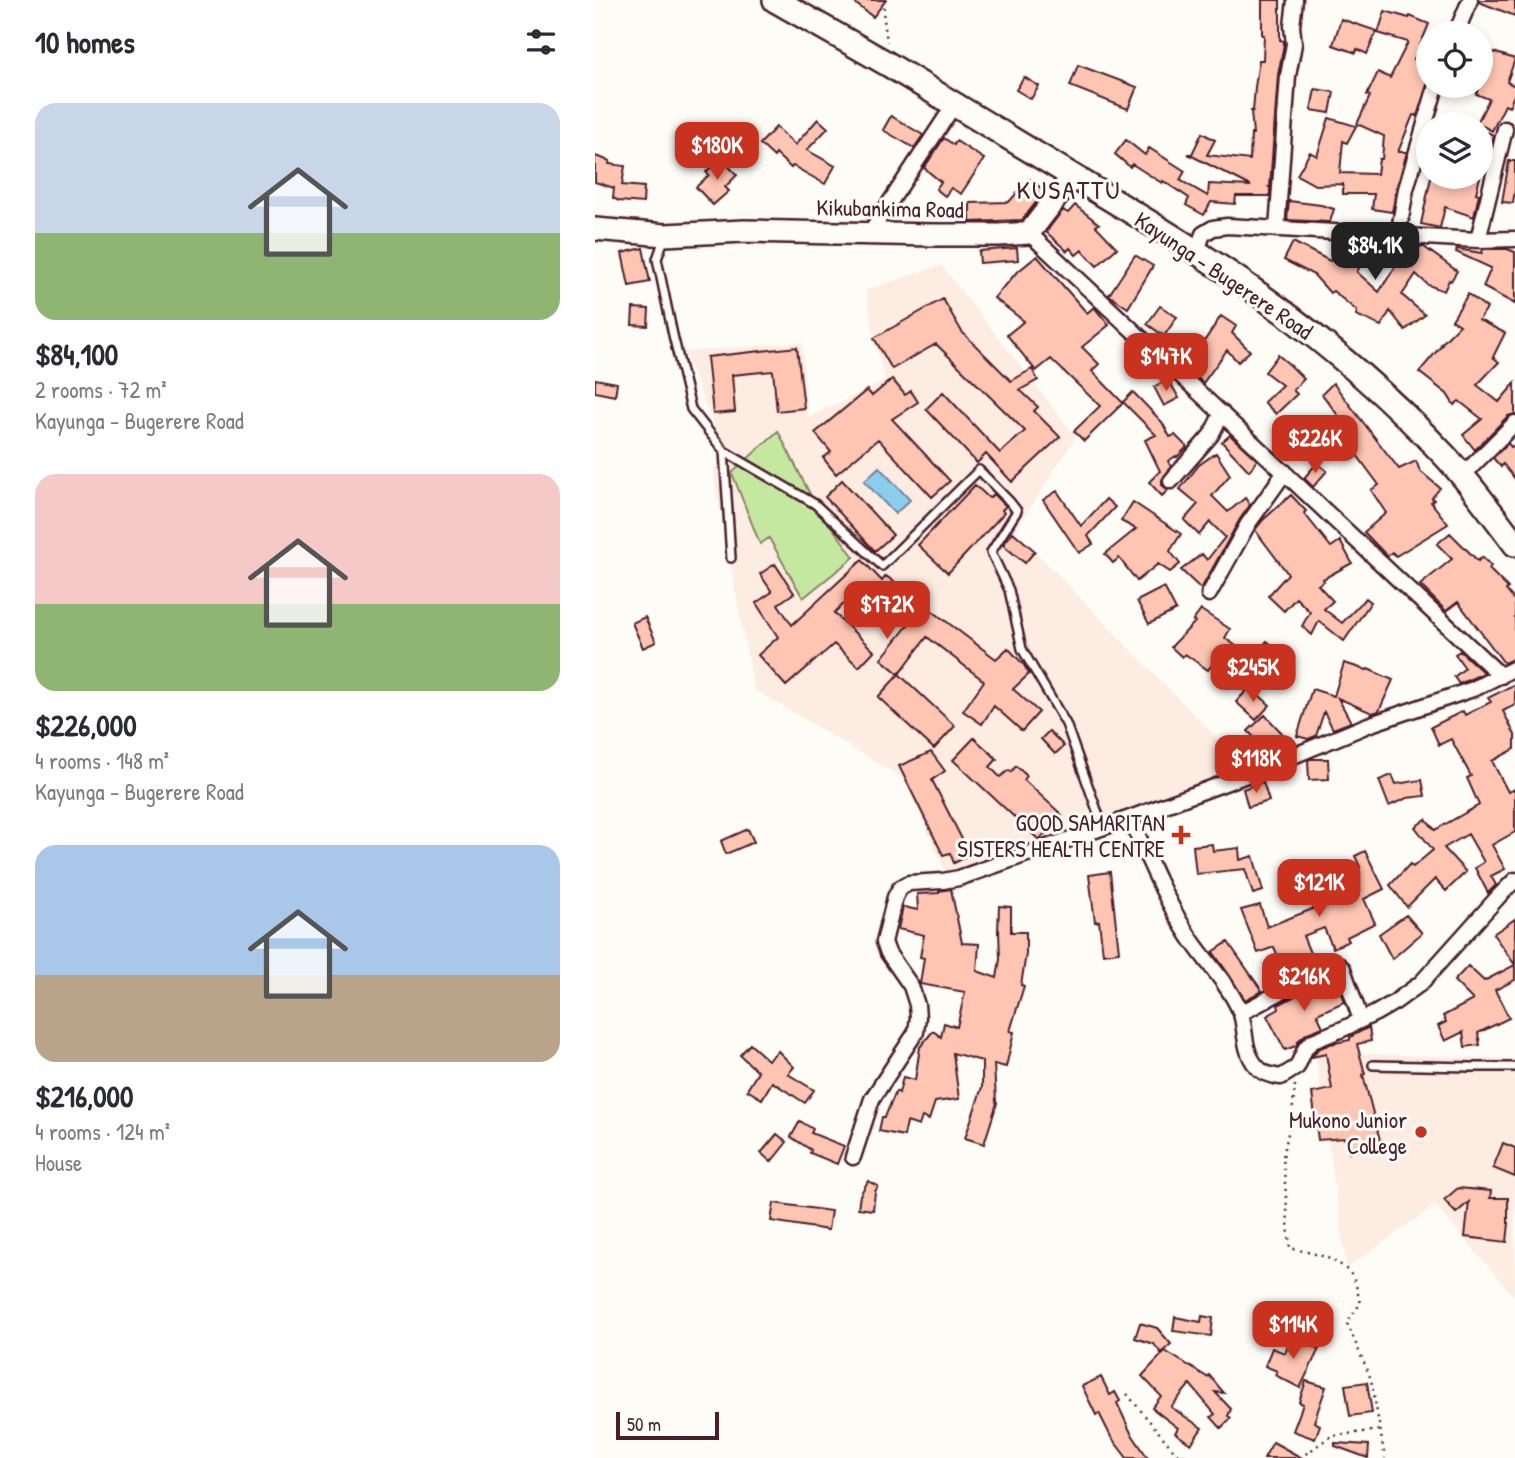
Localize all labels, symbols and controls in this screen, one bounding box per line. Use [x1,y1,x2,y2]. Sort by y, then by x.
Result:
map controls [1416,21,1493,189]
button: locate [1416,21,1493,98]
text: 10 homes [35,22,135,62]
icon: filters [522,23,560,61]
button: layers [1416,112,1493,189]
pin: $180K [668,122,766,182]
text: $180K [691,129,743,160]
icon: home [235,149,361,275]
district label: KUSATTU [1016,172,1122,207]
street label: Kikubankima Road [816,191,964,225]
street label: Kayunga - Bugerere Road [1129,204,1319,346]
pin: $84.1K [1318,222,1432,282]
text: $84.1K [1347,229,1403,260]
text: $84,100 [35,334,118,374]
pin: $147K [1117,334,1215,393]
text: $147K [1140,340,1192,371]
text: 2 rooms · 72 m² [35,374,167,405]
text: Kayunga - Bugerere Road [35,405,244,436]
pin: $226K [1266,416,1364,475]
text: $226K [1288,422,1342,453]
icon: home [235,520,361,646]
pin: $172K [838,582,936,641]
text: $172K [860,588,914,619]
pin: $245K [1204,644,1302,704]
text: $245K [1227,651,1279,682]
text: $226,000 [35,705,137,745]
pin: $118K [1207,736,1305,795]
text: $118K [1231,742,1281,773]
text: 4 rooms · 148 m² [35,745,169,776]
text: Kayunga - Bugerere Road [35,776,244,807]
place label: GOOD SAMARITAN SISTERS HEALTH CENTRE [957,807,1165,864]
marker: GOOD SAMARITAN SISTERS HEALTH CENTRE [1171,825,1191,845]
pin: $121K [1270,860,1368,919]
text: $121K [1293,866,1345,897]
icon: home [235,891,361,1017]
pin: $216K [1255,954,1353,1013]
text: $216K [1278,960,1330,991]
text: $216,000 [35,1076,134,1116]
place label: Mukono Junior College [1289,1104,1407,1161]
text: 4 rooms · 124 m² [35,1116,170,1147]
marker: Mukono Junior College [1413,1124,1429,1140]
text: House [35,1147,82,1178]
pin: $114K [1244,1302,1342,1361]
text: $114K [1268,1308,1318,1339]
scale bar [616,1409,719,1441]
text: 50 m [627,1411,661,1437]

